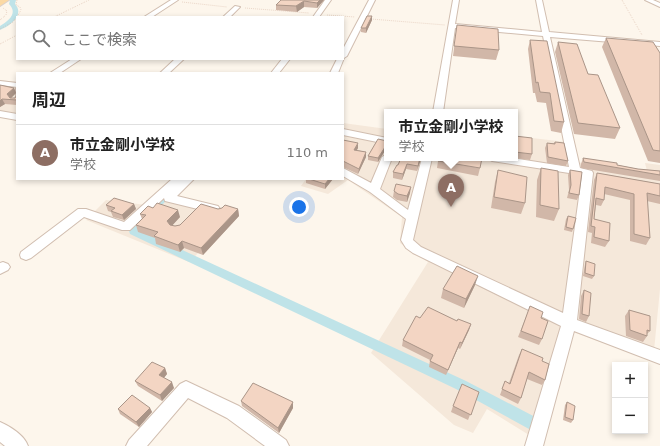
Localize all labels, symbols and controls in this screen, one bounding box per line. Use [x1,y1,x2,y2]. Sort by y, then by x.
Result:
search box [16,16,344,60]
icon: search [30,27,52,49]
text: ここで検索 [62,31,137,49]
text: 周辺 [32,90,66,110]
popup [384,109,518,161]
text: 市立金剛小学校 [398,118,504,136]
text: 市立金剛小学校 [70,136,175,154]
text: 学校 [398,139,425,154]
text: A [40,145,50,160]
text: 110 m [286,145,328,160]
text: 学校 [70,157,96,172]
pin: A [438,174,464,207]
your location [289,197,309,217]
map controls [612,362,648,434]
button: + [612,362,648,398]
button: − [612,398,648,434]

